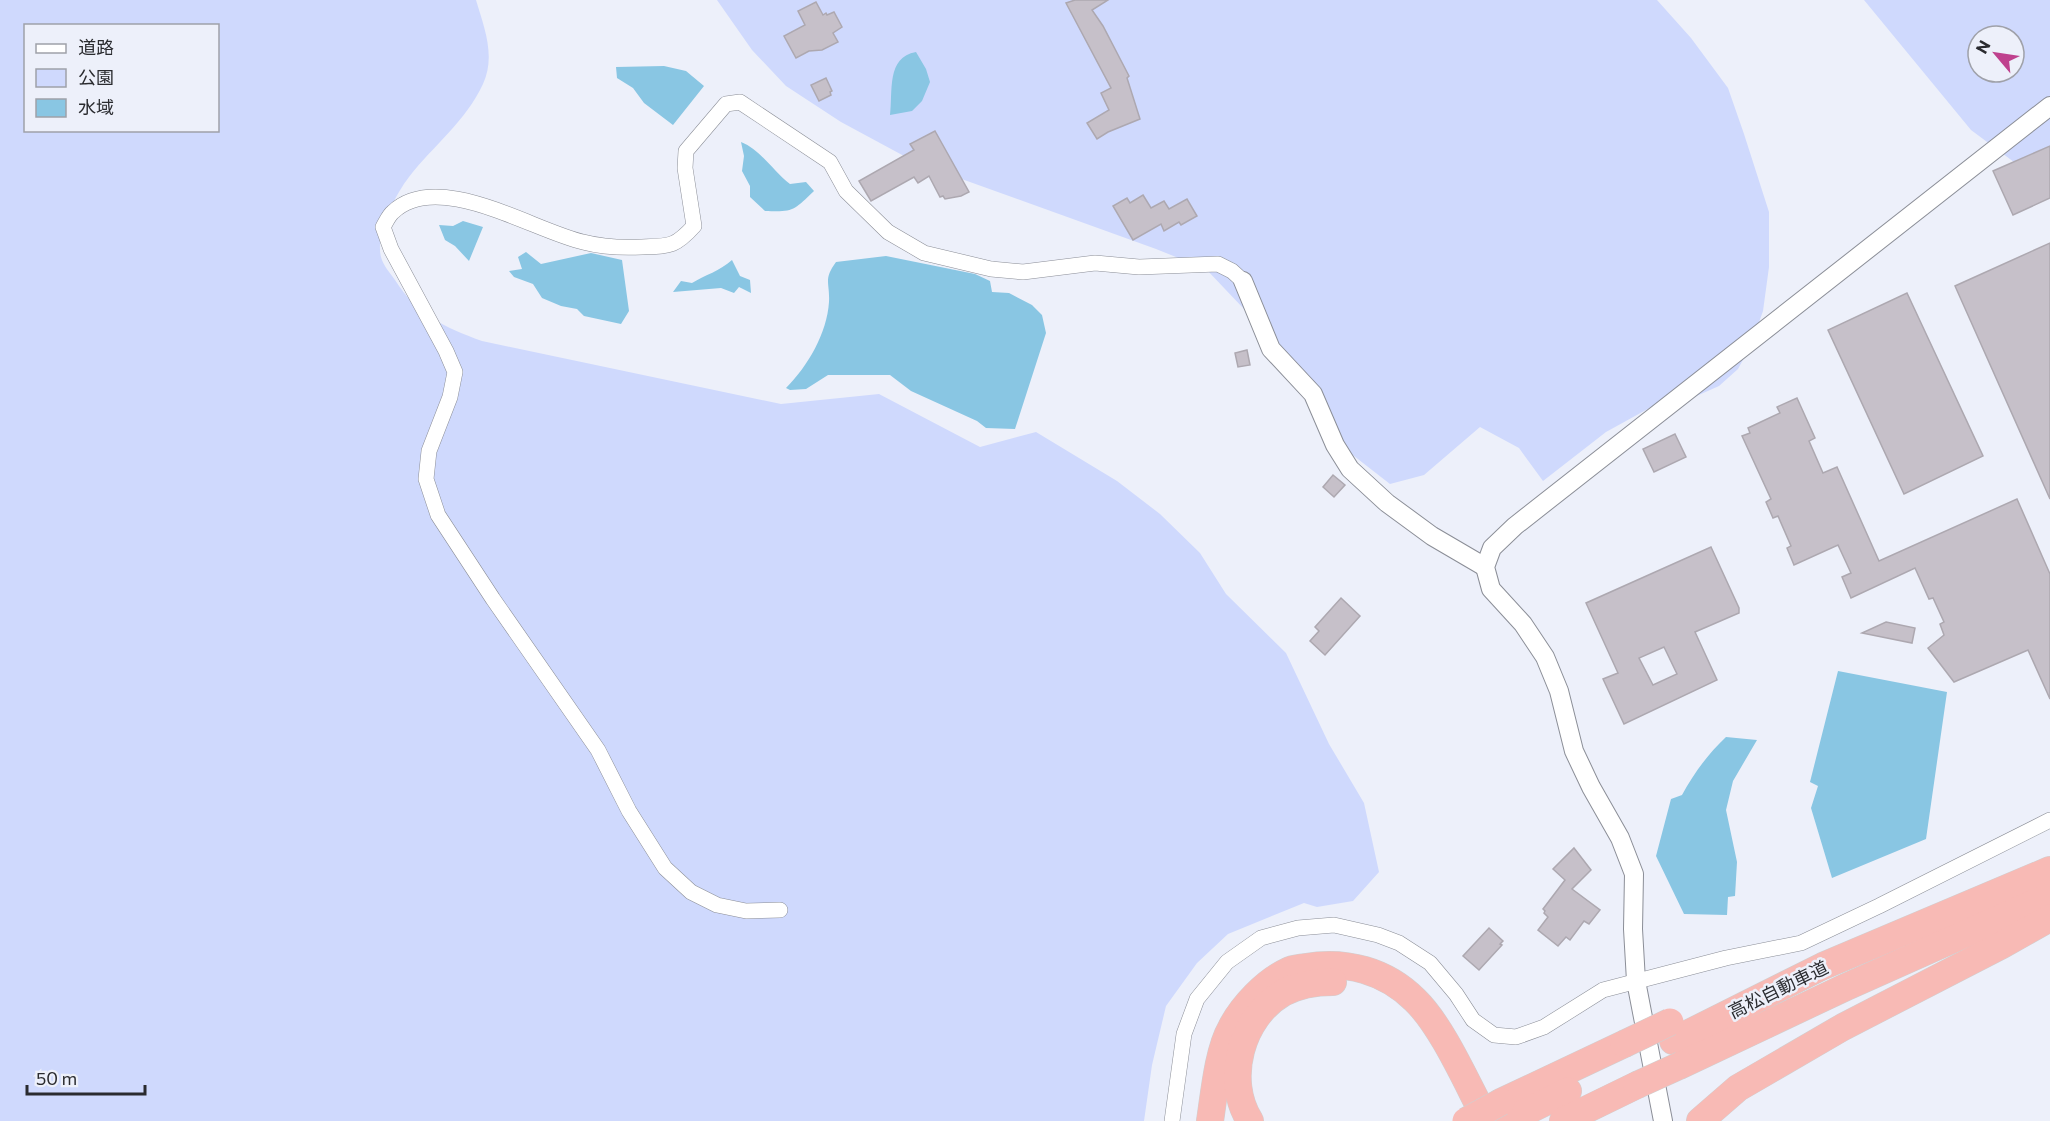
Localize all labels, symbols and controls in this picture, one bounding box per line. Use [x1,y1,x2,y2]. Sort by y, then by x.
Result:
legend [24,24,219,132]
north arrow [1966,24,2026,84]
text: 道路 [78,36,114,58]
text: N [1971,37,1994,56]
text: 公園 [78,66,114,88]
text: 水域 [78,96,114,118]
street label: 高松自動車道 [1725,955,1831,1023]
scale bar [27,1058,146,1096]
text: 50 m [36,1067,77,1089]

